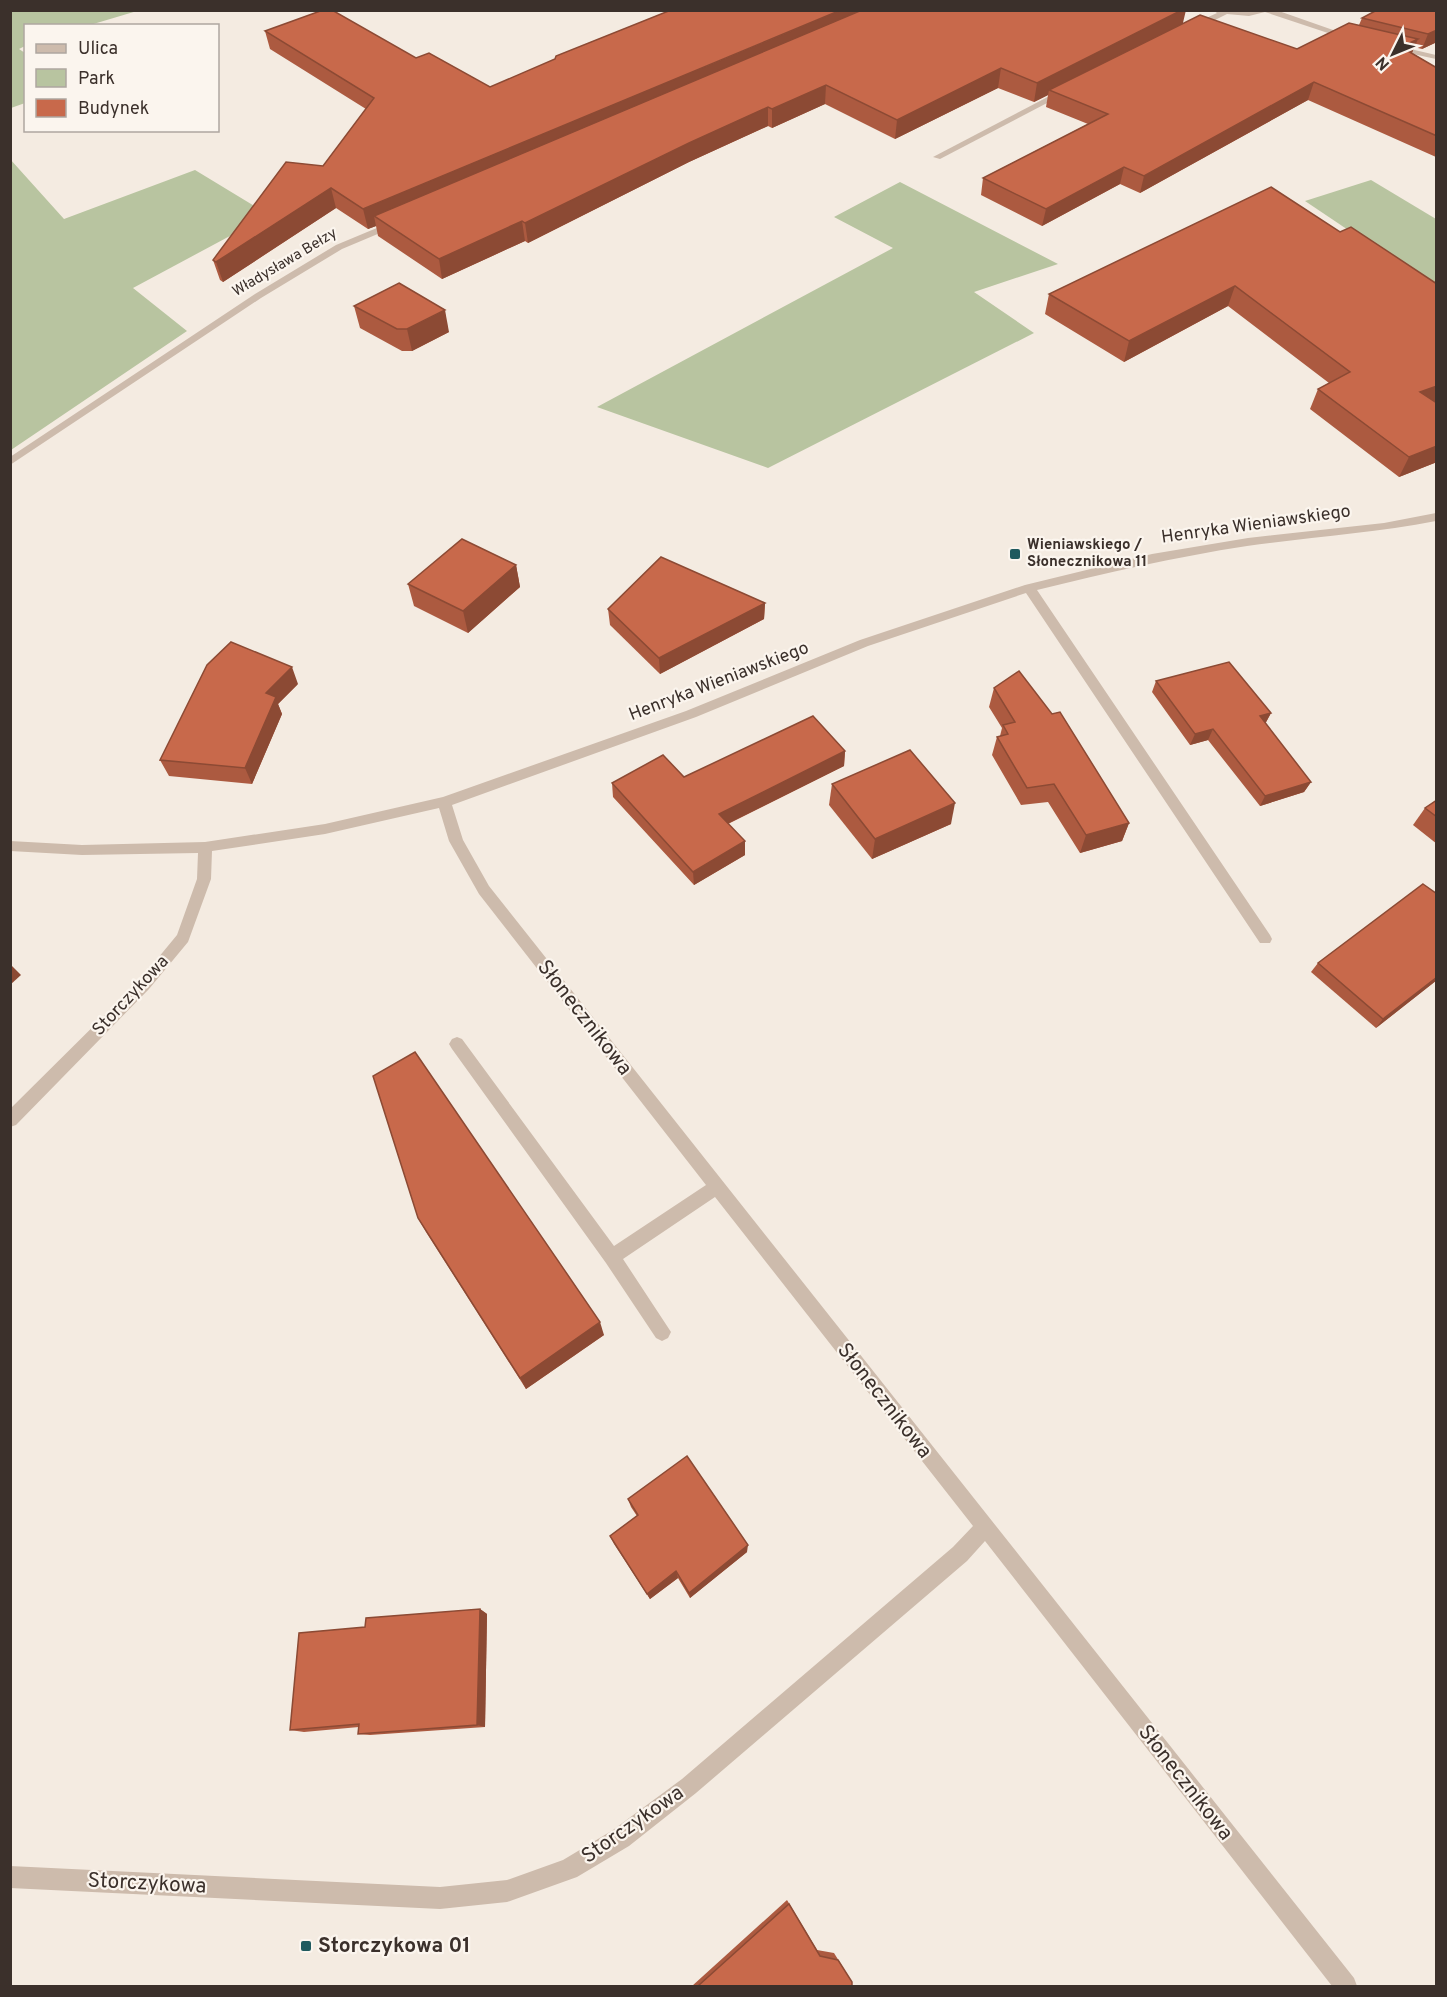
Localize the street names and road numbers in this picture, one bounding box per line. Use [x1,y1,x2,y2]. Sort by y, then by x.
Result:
street label: Władysława Bełzy [229,224,341,302]
street label: Henryka Wieniawskiego [1160,500,1352,550]
street label: Henryka Wieniawskiego [626,637,812,727]
street label: Storczykowa [88,951,174,1041]
street label: Słonecznikowa [530,955,638,1081]
street label: Słonecznikowa [830,1338,938,1464]
street label: Słonecznikowa [1131,1720,1239,1846]
street label: Storczykowa [576,1780,690,1870]
street label: Storczykowa [87,1867,207,1901]

